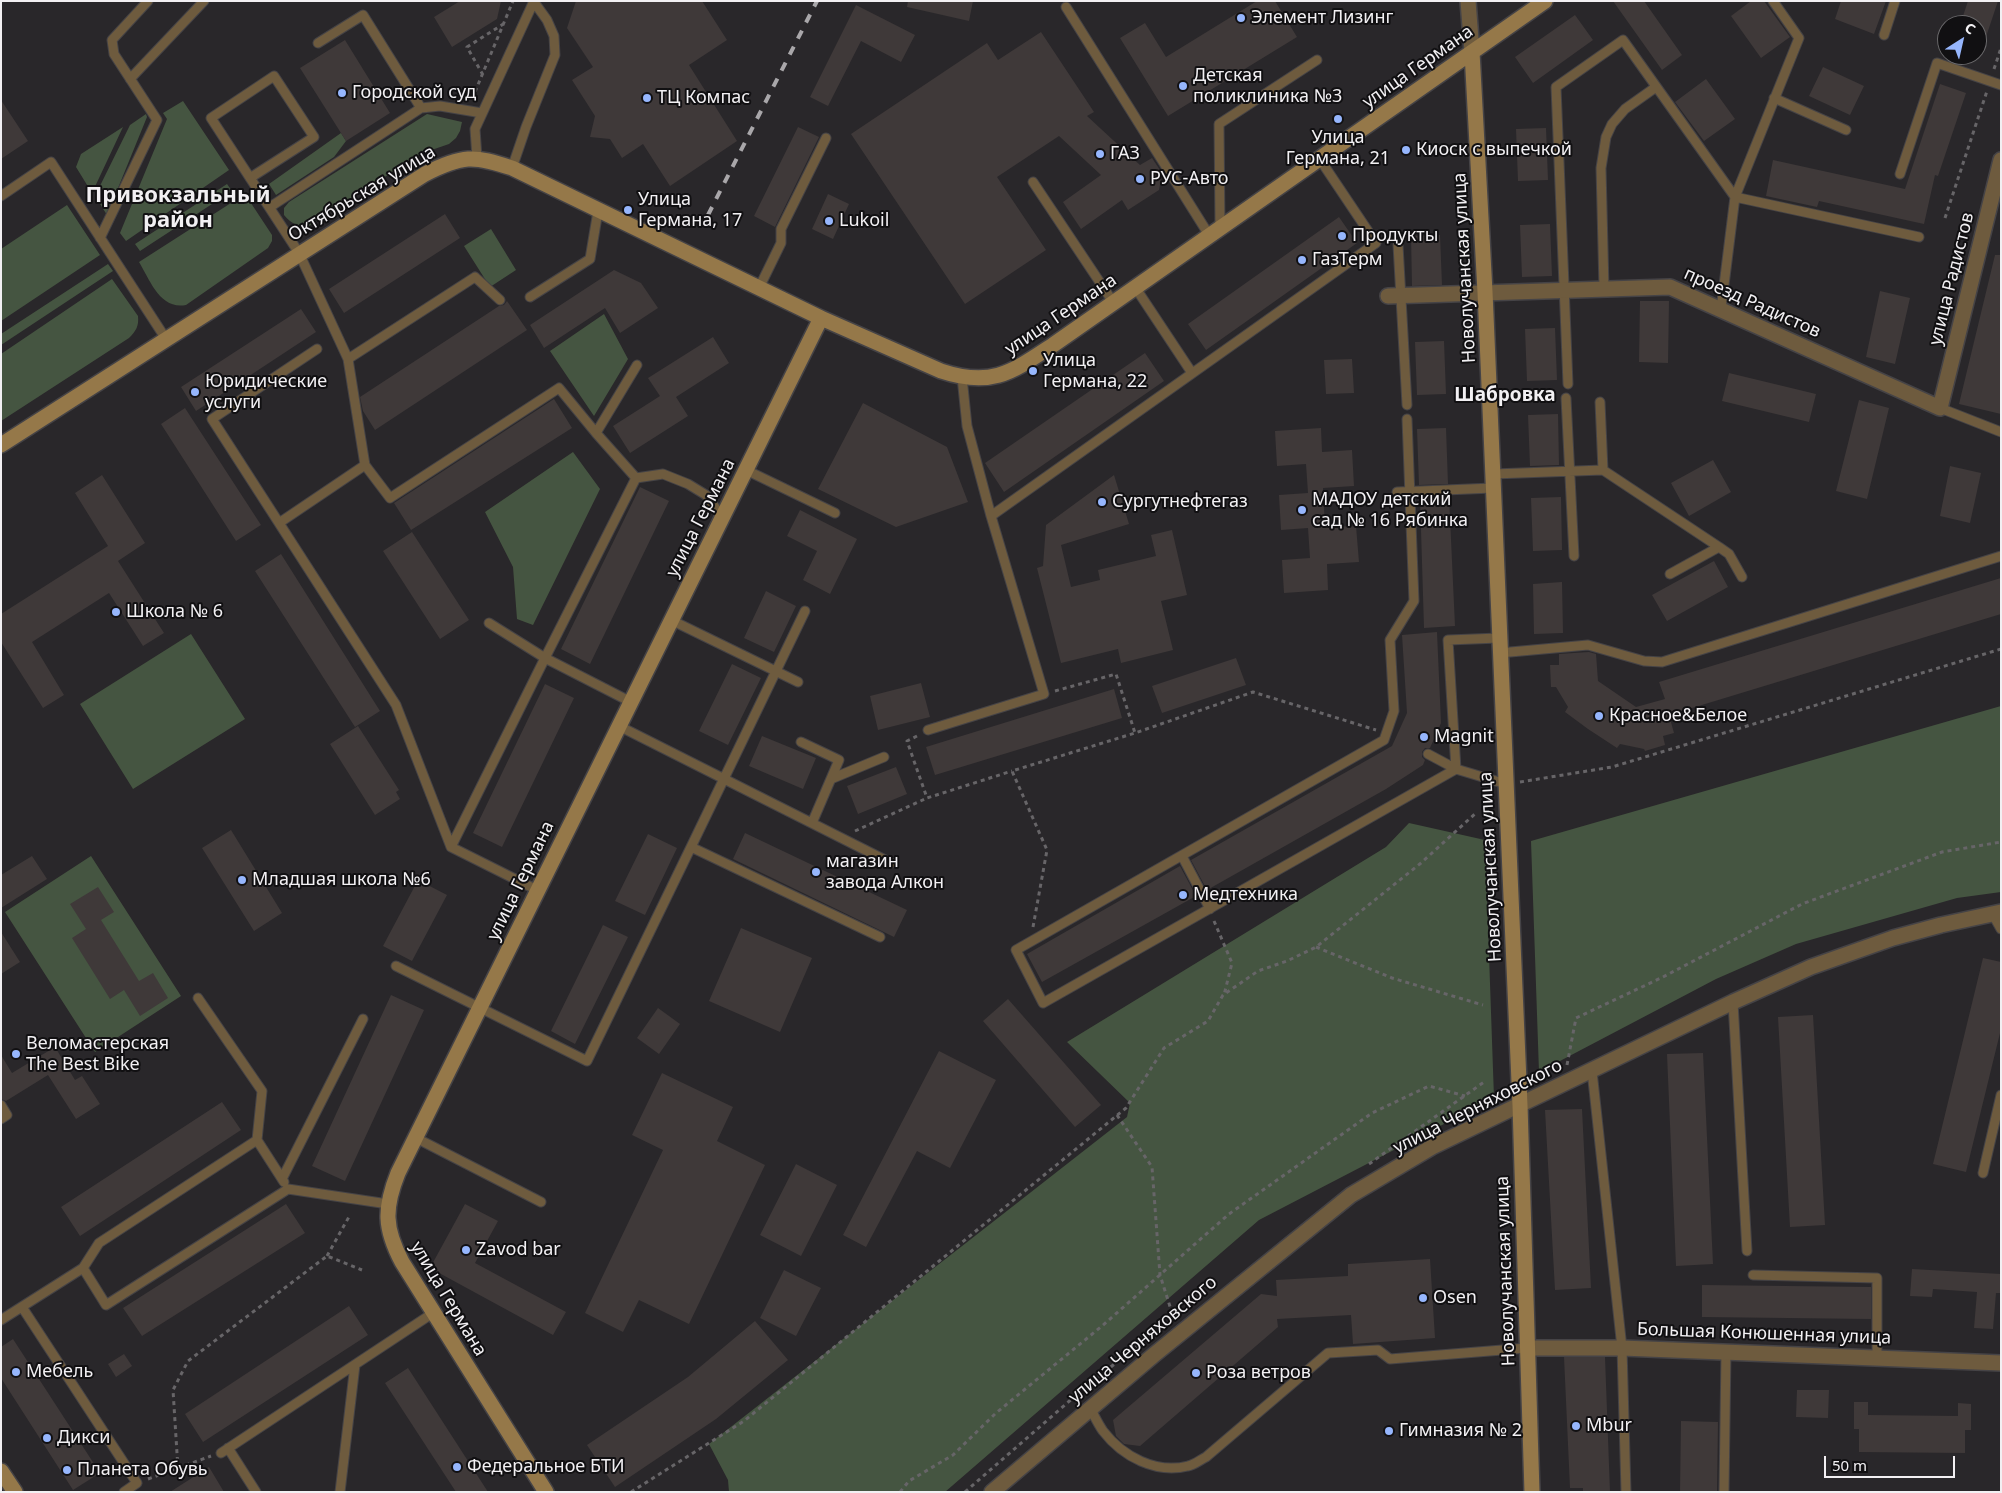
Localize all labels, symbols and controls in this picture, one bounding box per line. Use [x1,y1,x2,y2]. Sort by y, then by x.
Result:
place label: Элемент Лизинг [1251,7,1393,29]
marker: Элемент Лизинг [1235,12,1247,24]
north arrow [1937,15,1987,65]
text: С [1961,18,1979,38]
street label: улица Германа [1359,21,1477,113]
place label: Детская поликлиника №3 [1193,65,1342,108]
marker: Детская поликлиника №3 [1177,80,1189,92]
place label: Городской суд [352,82,476,104]
marker: Городской суд [336,87,348,99]
place label: ТЦ Компас [657,87,750,109]
marker: ТЦ Компас [641,92,653,104]
marker: Улица Германа, 21 [1332,113,1344,125]
place label: Улица Германа, 21 [1286,127,1390,170]
place label: Киоск с выпечкой [1416,139,1572,161]
street label: Октябрьская улица [285,142,439,246]
place label: ГАЗ [1110,143,1140,165]
marker: Киоск с выпечкой [1400,144,1412,156]
marker: ГАЗ [1094,148,1106,160]
place label: РУС-Авто [1150,168,1229,190]
street label: Новолучанская улица [1449,172,1481,364]
marker: РУС-Авто [1134,173,1146,185]
district label: Привокзальный район [85,183,271,235]
place label: Улица Германа, 17 [638,189,742,232]
marker: Улица Германа, 17 [622,204,634,216]
place label: Lukoil [839,210,889,232]
street label: улица Радистов [1925,210,1979,348]
marker: Lukoil [823,215,835,227]
place label: Продукты [1352,225,1438,247]
marker: Продукты [1336,230,1348,242]
place label: ГазТерм [1312,249,1383,271]
marker: ГазТерм [1296,254,1308,266]
street label: проезд Радистов [1680,263,1824,343]
street label: улица Германа [1001,270,1121,360]
place label: Улица Германа, 22 [1043,350,1147,392]
marker: Улица Германа, 22 [1027,365,1039,377]
place label: Юридические услуги [205,371,327,414]
district label: Шабровка [1454,385,1556,407]
marker: Юридические услуги [189,386,201,398]
street label: улица Германа [662,455,740,581]
place label: МАДОУ детский сад № 16 Рябинка [1312,489,1468,532]
place label: Сургутнефтегаз [1112,491,1248,513]
marker: Сургутнефтегаз [1096,496,1108,508]
marker: МАДОУ детский сад № 16 Рябинка [1296,504,1308,516]
place label: Школа № 6 [126,601,223,623]
marker: Школа № 6 [110,606,122,618]
place label: Красное&Белое [1609,705,1747,727]
marker: Красное&Белое [1593,710,1605,722]
place label: Magnit [1434,726,1494,748]
marker: Magnit [1418,731,1430,743]
street label: Новолучанская улица [1475,771,1507,963]
street label: улица Германа [483,818,559,944]
place label: магазин завода Алкон [826,851,944,894]
marker: магазин завода Алкон [810,866,822,878]
place label: Младшая школа №6 [252,869,431,891]
marker: Младшая школа №6 [236,874,248,886]
place label: Медтехника [1193,884,1298,906]
marker: Медтехника [1177,889,1189,901]
place label: Веломастерская The Best Bike [26,1033,169,1076]
marker: Веломастерская The Best Bike [10,1048,22,1060]
street label: улица Черняховского [1390,1055,1566,1159]
street label: Новолучанская улица [1492,1175,1520,1367]
street label: улица Германа [405,1238,491,1360]
place label: Zavod bar [476,1239,561,1261]
marker: Zavod bar [460,1244,472,1256]
street label: улица Черняховского [1064,1272,1222,1408]
place label: Osen [1433,1287,1477,1309]
marker: Osen [1417,1292,1429,1304]
street label: Большая Конюшенная улица [1636,1319,1892,1349]
place label: Мебель [26,1361,93,1383]
place label: Роза ветров [1206,1362,1311,1384]
marker: Мебель [10,1366,22,1378]
marker: Роза ветров [1190,1367,1202,1379]
place label: Mbur [1586,1415,1632,1437]
place label: Гимназия № 2 [1399,1420,1522,1442]
marker: Mbur [1570,1420,1582,1432]
marker: Гимназия № 2 [1383,1425,1395,1437]
place label: Дикси [57,1427,111,1449]
marker: Дикси [41,1432,53,1444]
scale bar [1827,1446,1958,1478]
text: 50 m [1832,1455,1867,1475]
place label: Федеральное БТИ [467,1456,625,1478]
place label: Планета Обувь [77,1459,208,1481]
marker: Федеральное БТИ [451,1461,463,1473]
marker: Планета Обувь [61,1464,73,1476]

